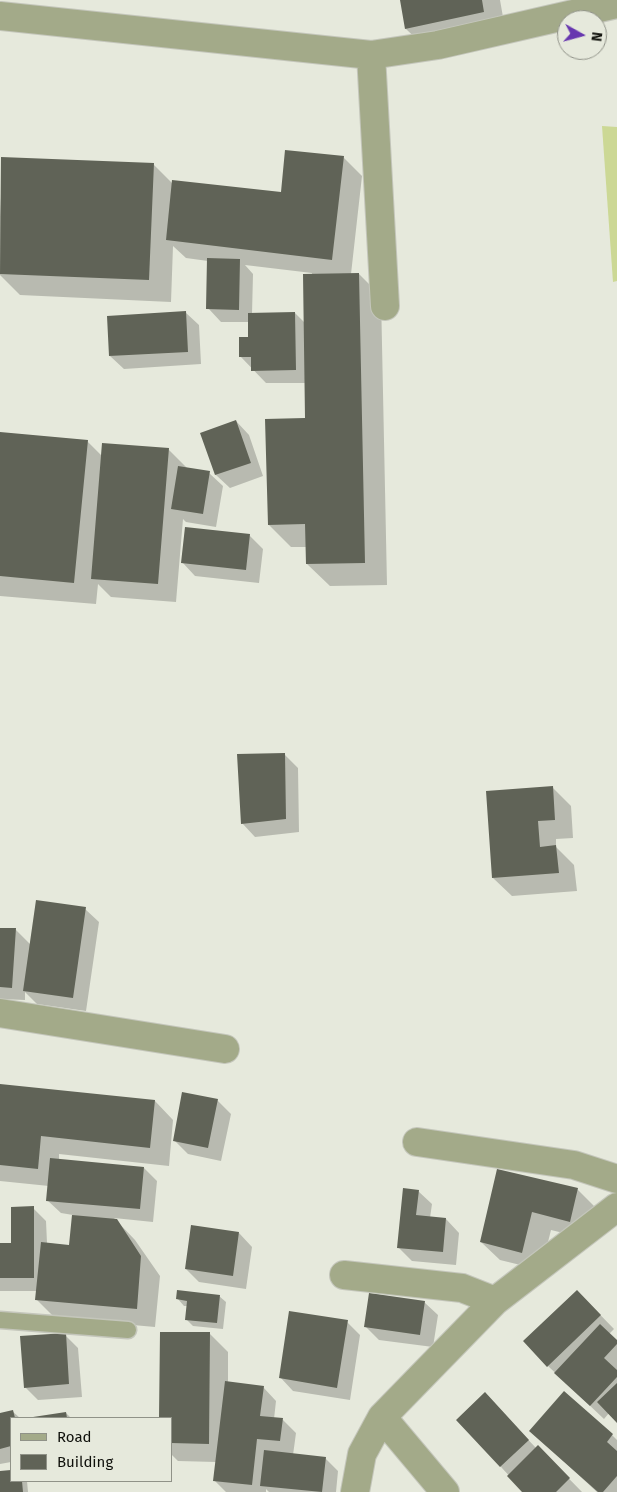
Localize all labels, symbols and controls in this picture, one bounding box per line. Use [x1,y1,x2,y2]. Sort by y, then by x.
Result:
north arrow [557,10,607,60]
text: N [587,31,605,42]
legend [10,1417,172,1482]
text: Road [57,1428,92,1446]
text: Building [57,1453,113,1471]

